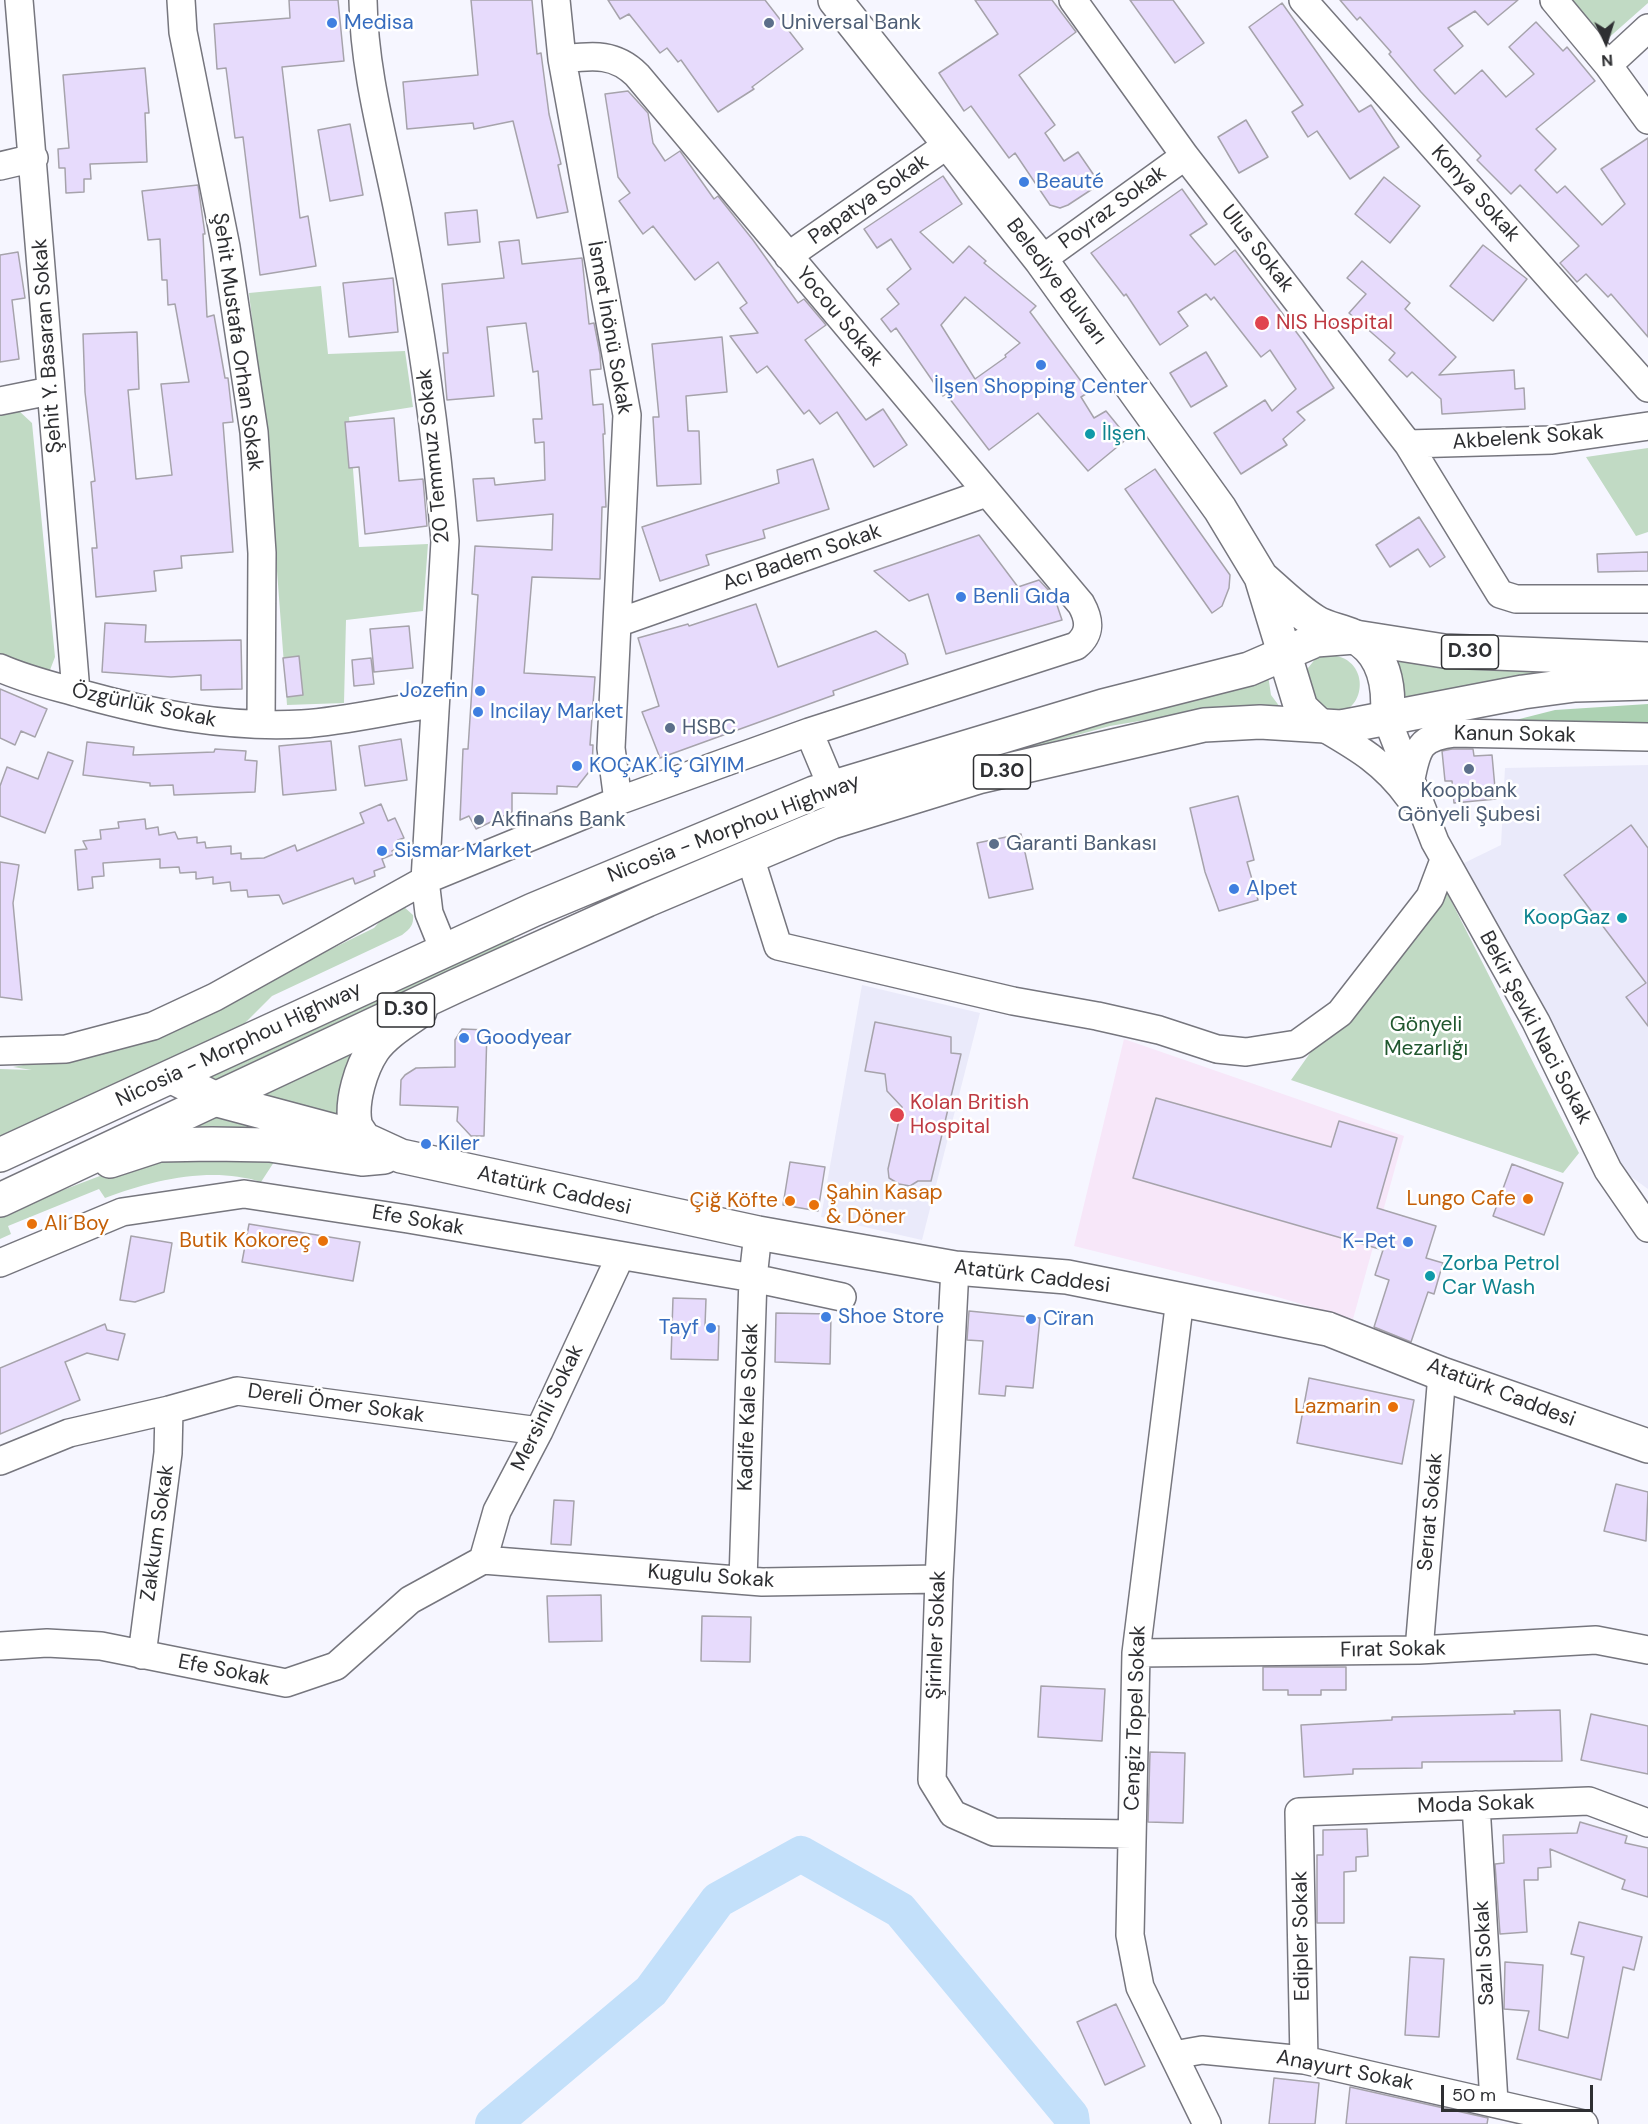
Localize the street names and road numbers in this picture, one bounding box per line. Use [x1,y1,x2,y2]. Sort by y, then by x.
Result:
street label: Konya Sokak [1425,141,1525,247]
street label: Papatya Sokak [804,149,934,251]
street label: Poyraz Sokak [1054,161,1172,255]
street label: Ulus Sokak [1215,200,1299,298]
street label: Şehit Mustafa Orhan Sokak [206,211,268,473]
street label: Belediye Bulvarı [1000,214,1112,350]
street label: Şehit Y. Basaran Sokak [28,238,68,454]
street label: İsmet İnönü Sokak [581,239,637,417]
street label: Yocou Sokak [790,262,888,372]
street label: 20 Temmuz Sokak [412,367,456,545]
street label: Akbelenk Sokak [1452,420,1604,456]
street label: Acı Badem Sokak [719,519,885,597]
road number: D.30 [1442,635,1498,669]
street label: Özgürlük Sokak [69,678,219,734]
street label: Kanun Sokak [1454,721,1576,749]
road number: D.30 [974,755,1030,789]
street label: Nicosia - Morphou Highway [604,769,864,889]
street label: Bekir Şevki Naci Sokak [1473,927,1597,1129]
street label: Nicosia - Morphou Highway [112,977,366,1113]
road number: D.30 [378,993,434,1027]
street label: Atatürk Caddesi [475,1161,633,1221]
street label: Efe Sokak [370,1200,466,1242]
street label: Atatürk Caddesi [953,1255,1111,1299]
street label: Kadife Kale Sokak [733,1322,765,1492]
street label: Mersinli Sokak [507,1341,589,1475]
street label: Atatürk Caddesi [1423,1353,1579,1433]
street label: Dereli Ömer Sokak [246,1379,426,1429]
street label: Serıat Sokak [1413,1452,1449,1572]
street label: Zakkum Sokak [136,1463,180,1603]
street label: Kugulu Sokak [647,1560,775,1594]
street label: Şirinler Sokak [922,1570,952,1700]
street label: Cengiz Topel Sokak [1120,1625,1152,1811]
street label: Fırat Sokak [1340,1636,1446,1664]
street label: Efe Sokak [176,1650,272,1692]
street label: Moda Sokak [1417,1790,1535,1820]
street label: Edipler Sokak [1288,1871,1316,2001]
street label: Sazlı Sokak [1470,1900,1500,2006]
street label: Anayurt Sokak [1274,2045,1416,2097]

